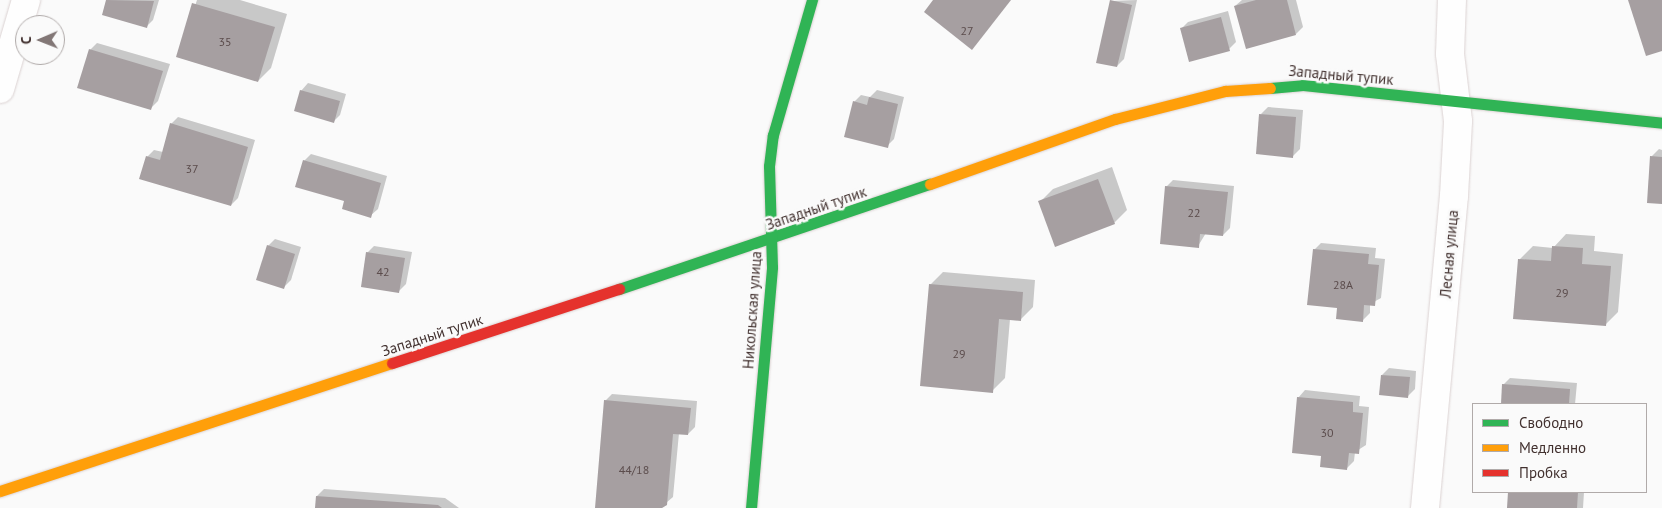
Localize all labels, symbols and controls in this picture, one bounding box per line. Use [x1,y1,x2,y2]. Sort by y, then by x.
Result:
north arrow [15,15,65,65]
house number: 27 [960,24,974,38]
house number: 35 [218,35,232,49]
text: С [17,36,35,44]
street label: Западный тупик [1288,61,1394,89]
house number: 37 [185,162,199,176]
street label: Западный тупик [763,182,869,234]
house number: 22 [1187,206,1201,220]
street label: Лесная улица [1436,209,1462,299]
street label: Никольская улица [739,250,765,370]
house number: 42 [376,265,390,279]
house number: 28А [1333,278,1353,292]
house number: 29 [1555,286,1569,300]
street label: Западный тупик [379,310,485,360]
house number: 29 [952,347,966,361]
legend [1472,403,1647,493]
text: Свободно [1519,413,1583,432]
house number: 30 [1320,426,1334,440]
text: Медленно [1519,438,1586,457]
house number: 44/18 [619,463,649,477]
text: Пробка [1519,463,1568,482]

